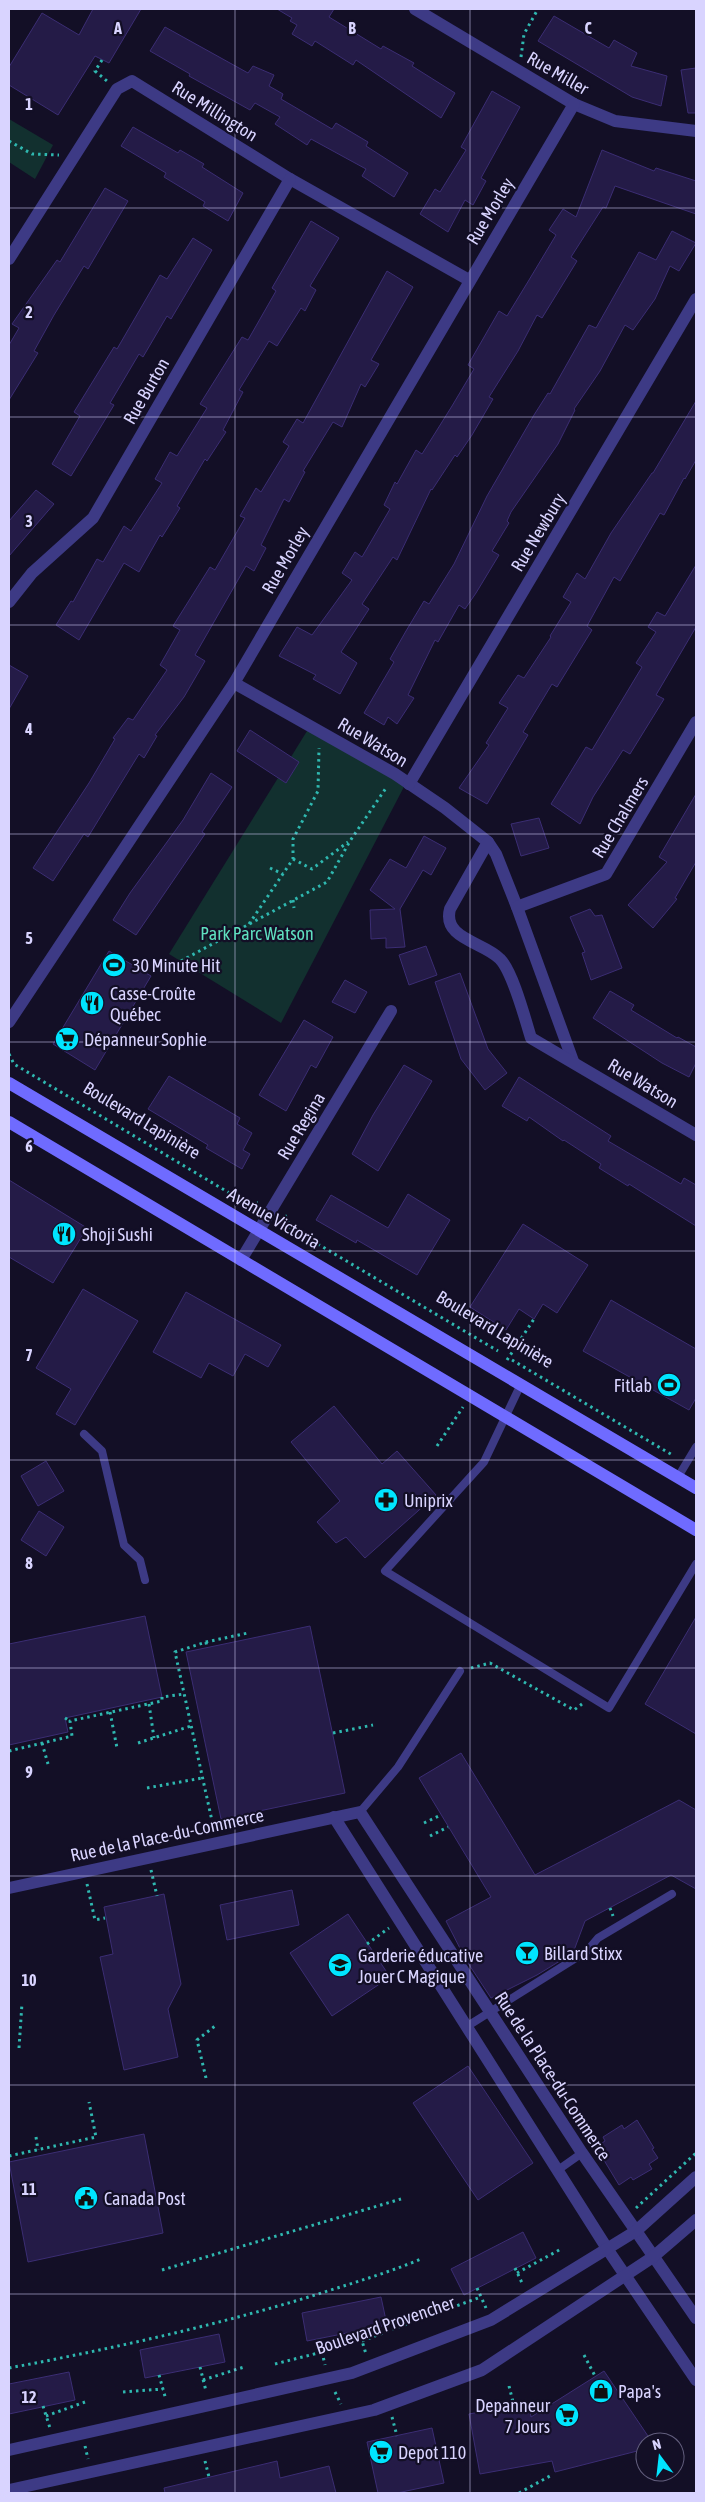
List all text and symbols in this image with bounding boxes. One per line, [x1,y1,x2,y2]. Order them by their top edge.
text: A [113,19,122,37]
text: B [348,19,356,37]
text: C [584,19,592,37]
street label: Rue Miller [524,47,593,99]
street label: Rue Millington [168,76,262,146]
text: 1 [25,95,33,113]
street label: Rue Morley [462,174,518,248]
text: 2 [25,303,33,321]
street label: Rue Burton [119,354,173,428]
street label: Rue Newbury [506,489,570,575]
text: 3 [25,512,33,530]
street label: Rue Morley [257,523,313,597]
street label: Rue Watson [334,713,412,771]
text: 4 [24,720,33,738]
street label: Rue Chalmers [588,773,652,861]
park label: Park Parc Watson [200,923,314,944]
text: 5 [25,929,33,947]
sports icon: 30 Minute Hit [101,952,127,978]
place label: 30 Minute Hit [132,955,220,976]
place label: Casse-Croûte Québec [110,983,196,1025]
restaurant icon: Casse-Croûte Québec [79,990,105,1016]
supermarket icon: Dépanneur Sophie [54,1026,80,1052]
place label: Dépanneur Sophie [84,1029,207,1050]
street label: Rue Watson [604,1054,682,1112]
street label: Boulevard Lapinière [80,1077,204,1163]
street label: Rue Regina [273,1089,329,1163]
text: 6 [25,1137,33,1155]
street label: Avenue Victoria [224,1183,324,1253]
restaurant icon: Shoji Sushi [51,1221,77,1247]
place label: Shoji Sushi [82,1224,153,1245]
street label: Boulevard Lapinière [433,1286,557,1372]
text: 7 [25,1346,33,1364]
sports icon: Fitlab [656,1372,682,1398]
place label: Fitlab [614,1375,652,1396]
pharmacy icon: Uniprix [373,1487,399,1513]
place label: Uniprix [404,1490,453,1511]
text: 8 [25,1554,33,1572]
text: 9 [25,1763,33,1781]
street label: Rue de la Place-du-Commerce [69,1804,265,1866]
bar icon: Billard Stixx [514,1940,540,1966]
place label: Billard Stixx [544,1943,622,1964]
place label: Garderie éducative Jouer C Magique [358,1945,483,1987]
school or university icon: Garderie éducative Jouer C Magique [327,1952,353,1978]
text: 10 [21,1971,37,1989]
street label: Rue de la Place-du-Commerce [491,1988,615,2164]
text: 11 [21,2180,37,2198]
public building icon: Canada Post [73,2185,99,2211]
place label: Canada Post [104,2188,186,2209]
street label: Boulevard Provencher [313,2291,458,2359]
shop icon: Papa's [588,2378,614,2404]
place label: Papa's [618,2381,661,2402]
text: 12 [21,2388,37,2406]
place label: Depanneur 7 Jours [475,2395,551,2437]
supermarket icon: Depanneur 7 Jours [554,2402,580,2428]
north arrow [635,2432,685,2482]
text: N [651,2436,663,2453]
supermarket icon: Depot 110 [368,2439,394,2465]
place label: Depot 110 [398,2442,466,2463]

